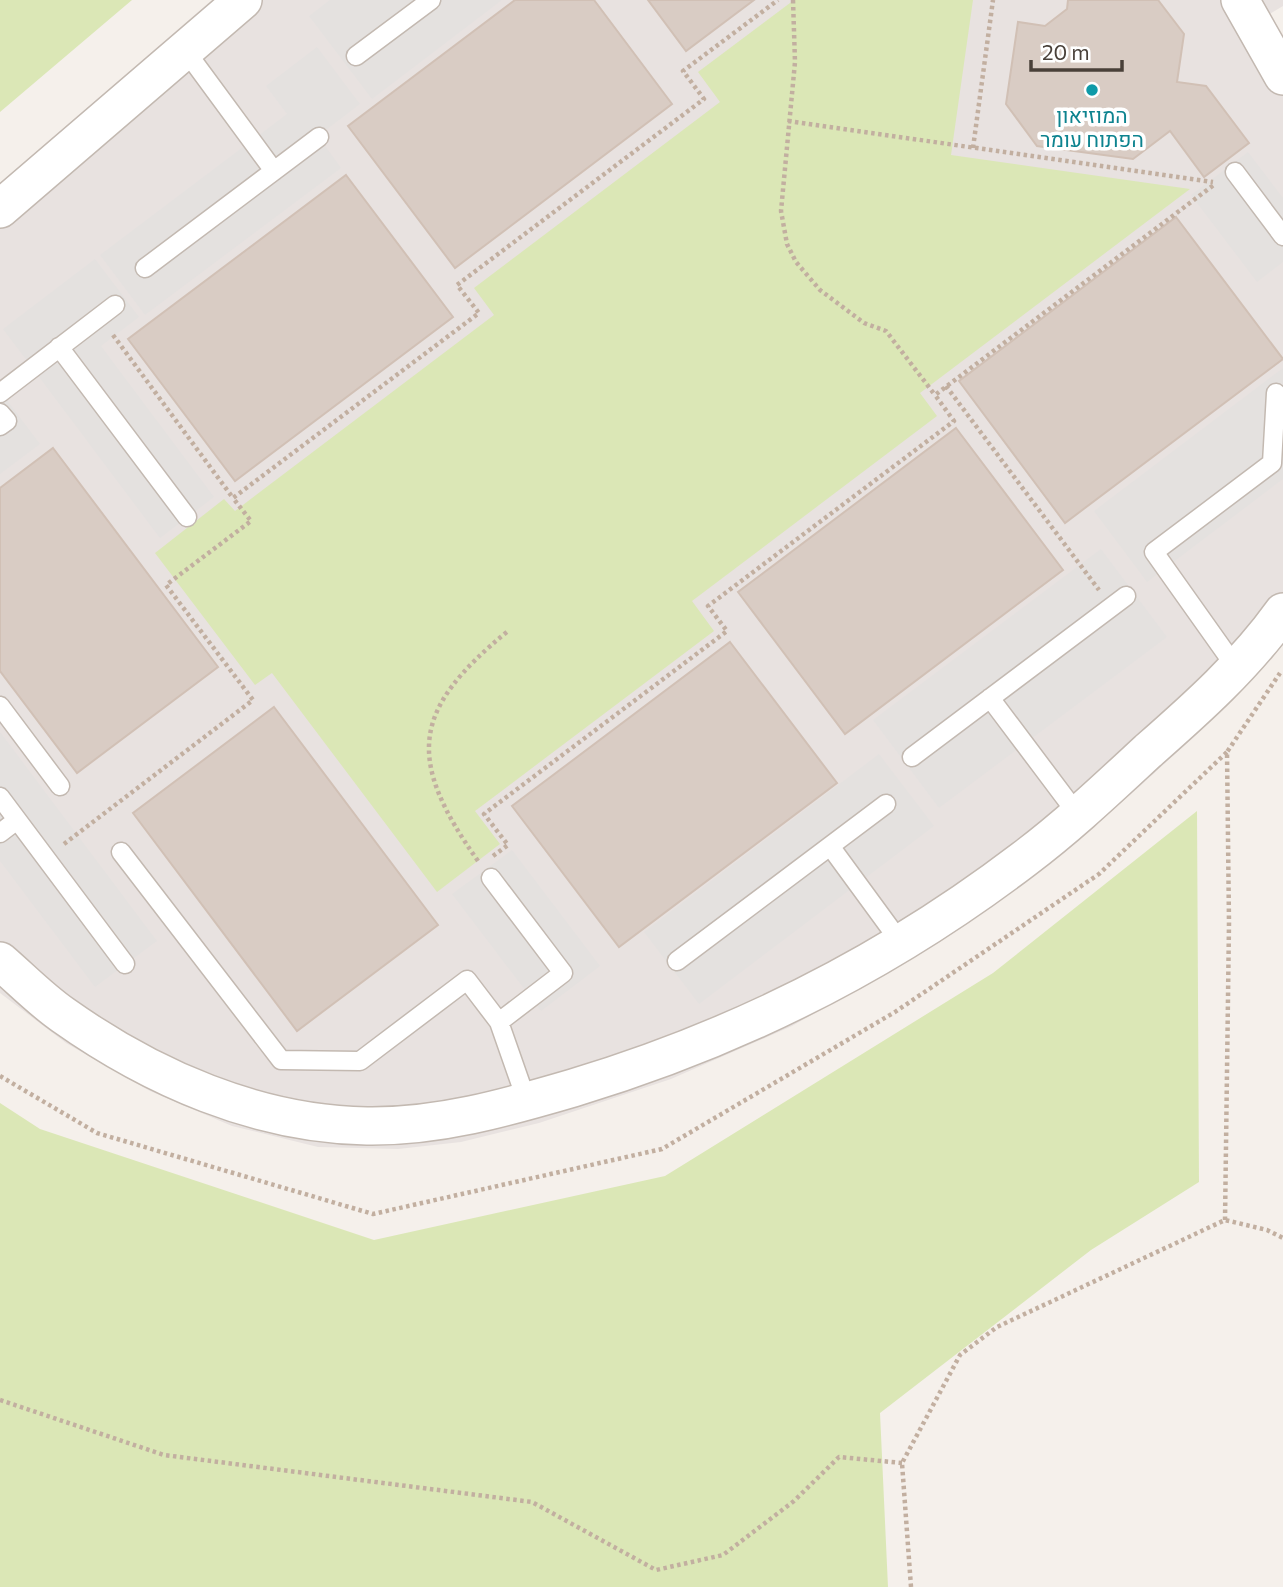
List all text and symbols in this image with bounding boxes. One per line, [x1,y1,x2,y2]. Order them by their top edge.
scale bar [1031,28,1122,72]
text: 20 m [1042,39,1090,64]
marker: המוזיאון הפתוח עומר [1084,82,1100,98]
place label: המוזיאון הפתוח עומר [1040,102,1144,151]

